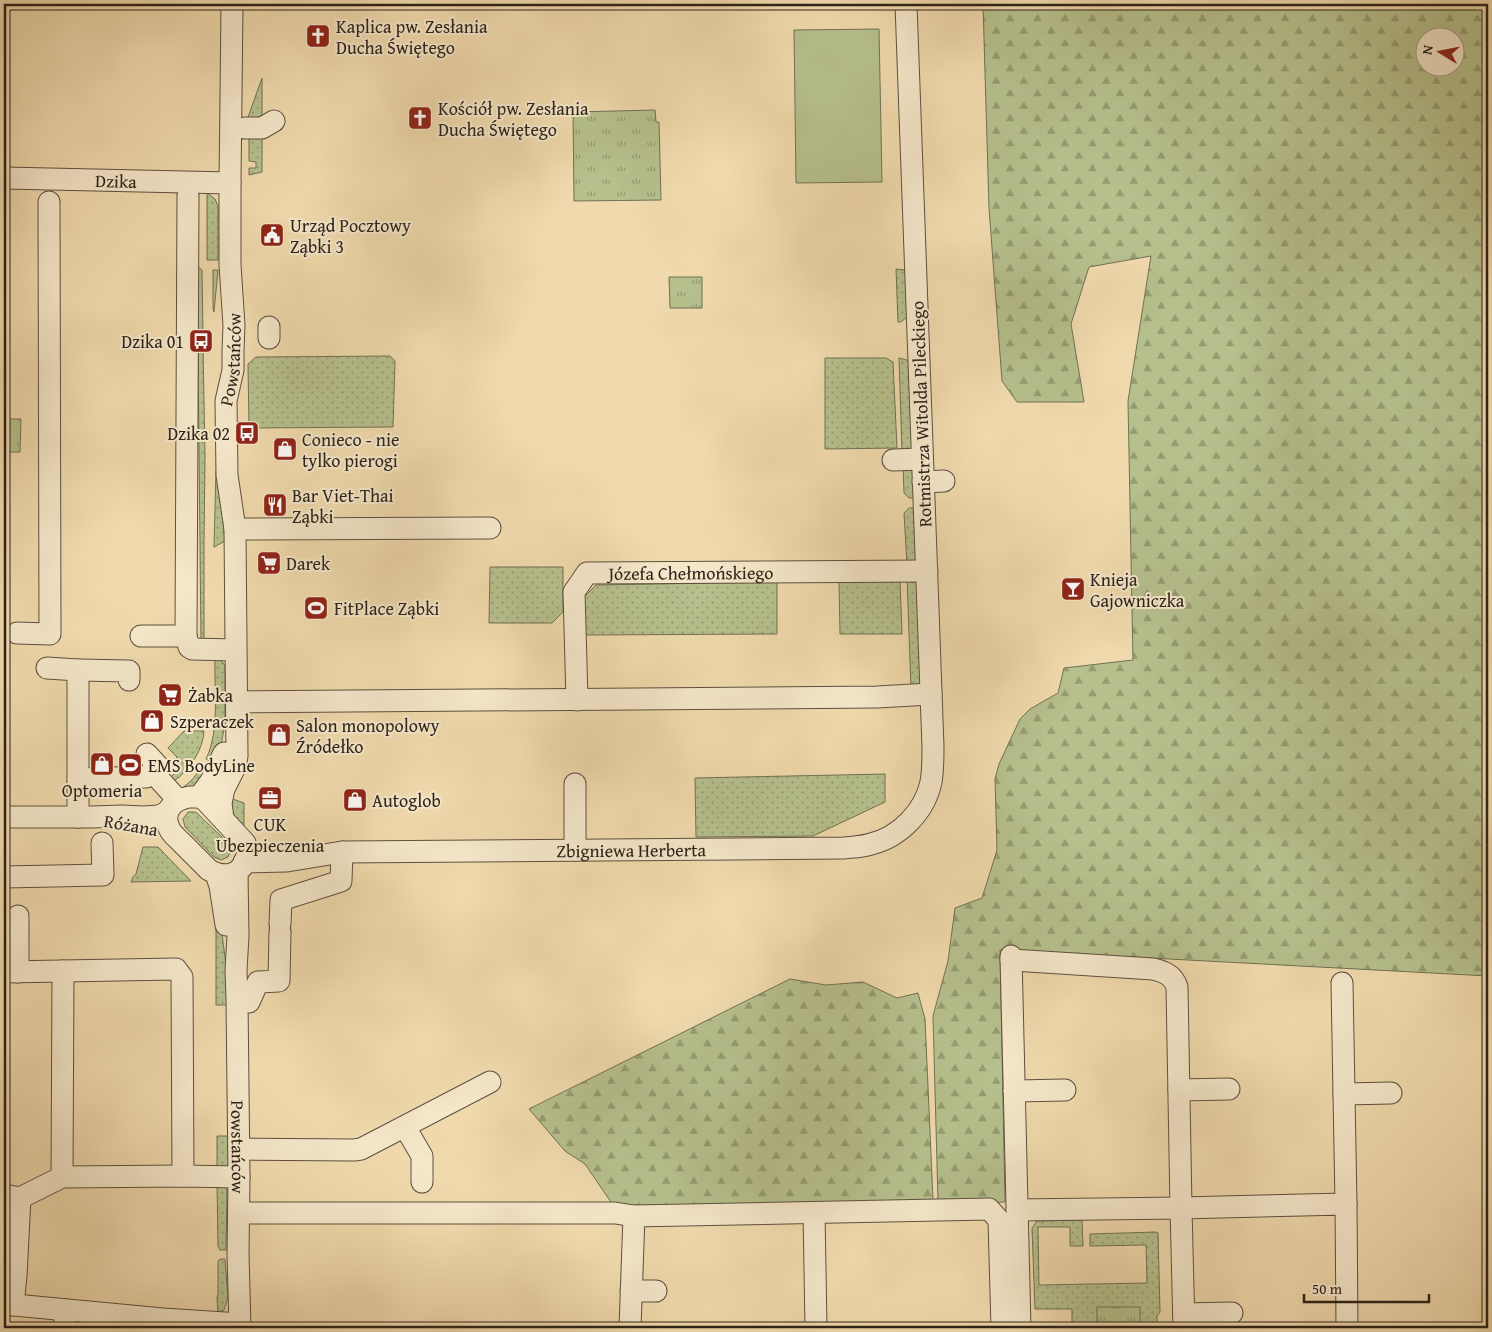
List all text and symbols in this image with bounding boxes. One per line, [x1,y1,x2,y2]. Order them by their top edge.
place label: Kaplica pw. Zesłania Ducha Świętego [336,13,488,61]
church icon: Kaplica pw. Zesłania Ducha Świętego [305,23,331,49]
north arrow [1414,28,1464,78]
text: N [1417,43,1438,56]
place label: Kościół pw. Zesłania Ducha Świętego [438,95,589,143]
church icon: Kościół pw. Zesłania Ducha Świętego [407,105,433,131]
street label: Dzika [95,167,138,194]
place label: Urząd Pocztowy Ząbki 3 [290,212,411,260]
public building icon: Urząd Pocztowy Ząbki 3 [259,222,285,248]
street label: Rotmistrza Witolda Pileckiego [904,300,938,528]
street label: Powstańców [212,312,248,408]
place label: Dzika 01 [121,328,184,355]
bus stop icon: Dzika 01 [188,328,214,354]
place label: Dzika 02 [167,420,230,447]
bus stop icon: Dzika 02 [234,420,260,446]
place label: Conieco - nie tylko pierogi [302,426,399,474]
shop icon: Conieco - nie tylko pierogi [272,436,298,462]
place label: Bar Viet-Thai Ząbki [292,482,394,530]
restaurant icon: Bar Viet-Thai Ząbki [262,492,288,518]
supermarket icon: Darek [256,550,282,576]
place label: Darek [286,550,331,577]
street label: Józefa Chełmońskiego [606,558,774,586]
place label: Knieja Gajowniczka [1090,566,1185,614]
bar icon: Knieja Gajowniczka [1060,576,1086,602]
sports icon: FitPlace Ząbki [303,595,329,621]
place label: FitPlace Ząbki [334,595,439,622]
supermarket icon: Żabka [157,682,183,708]
place label: Żabka [188,682,234,709]
shop icon: Szperaczek [139,708,165,734]
place label: Szperaczek [170,708,255,735]
place label: Salon monopolowy Źródełko [296,712,439,760]
shop icon: Salon monopolowy Źródełko [266,722,292,748]
shop icon: Optomeria [89,751,115,777]
sports icon: EMS BodyLine [117,752,143,778]
place label: EMS BodyLine [148,752,255,779]
place label: Optomeria [62,777,143,804]
office icon: CUK Ubezpieczenia [257,785,283,811]
shop icon: Autoglob [342,787,368,813]
place label: Autoglob [372,787,441,814]
street label: Różana [102,807,161,843]
place label: CUK Ubezpieczenia [216,811,325,859]
street label: Zbigniewa Herberta [556,836,707,864]
street label: Powstańców [225,1100,253,1194]
scale bar [1304,1272,1430,1304]
text: 50 m [1312,1278,1343,1299]

